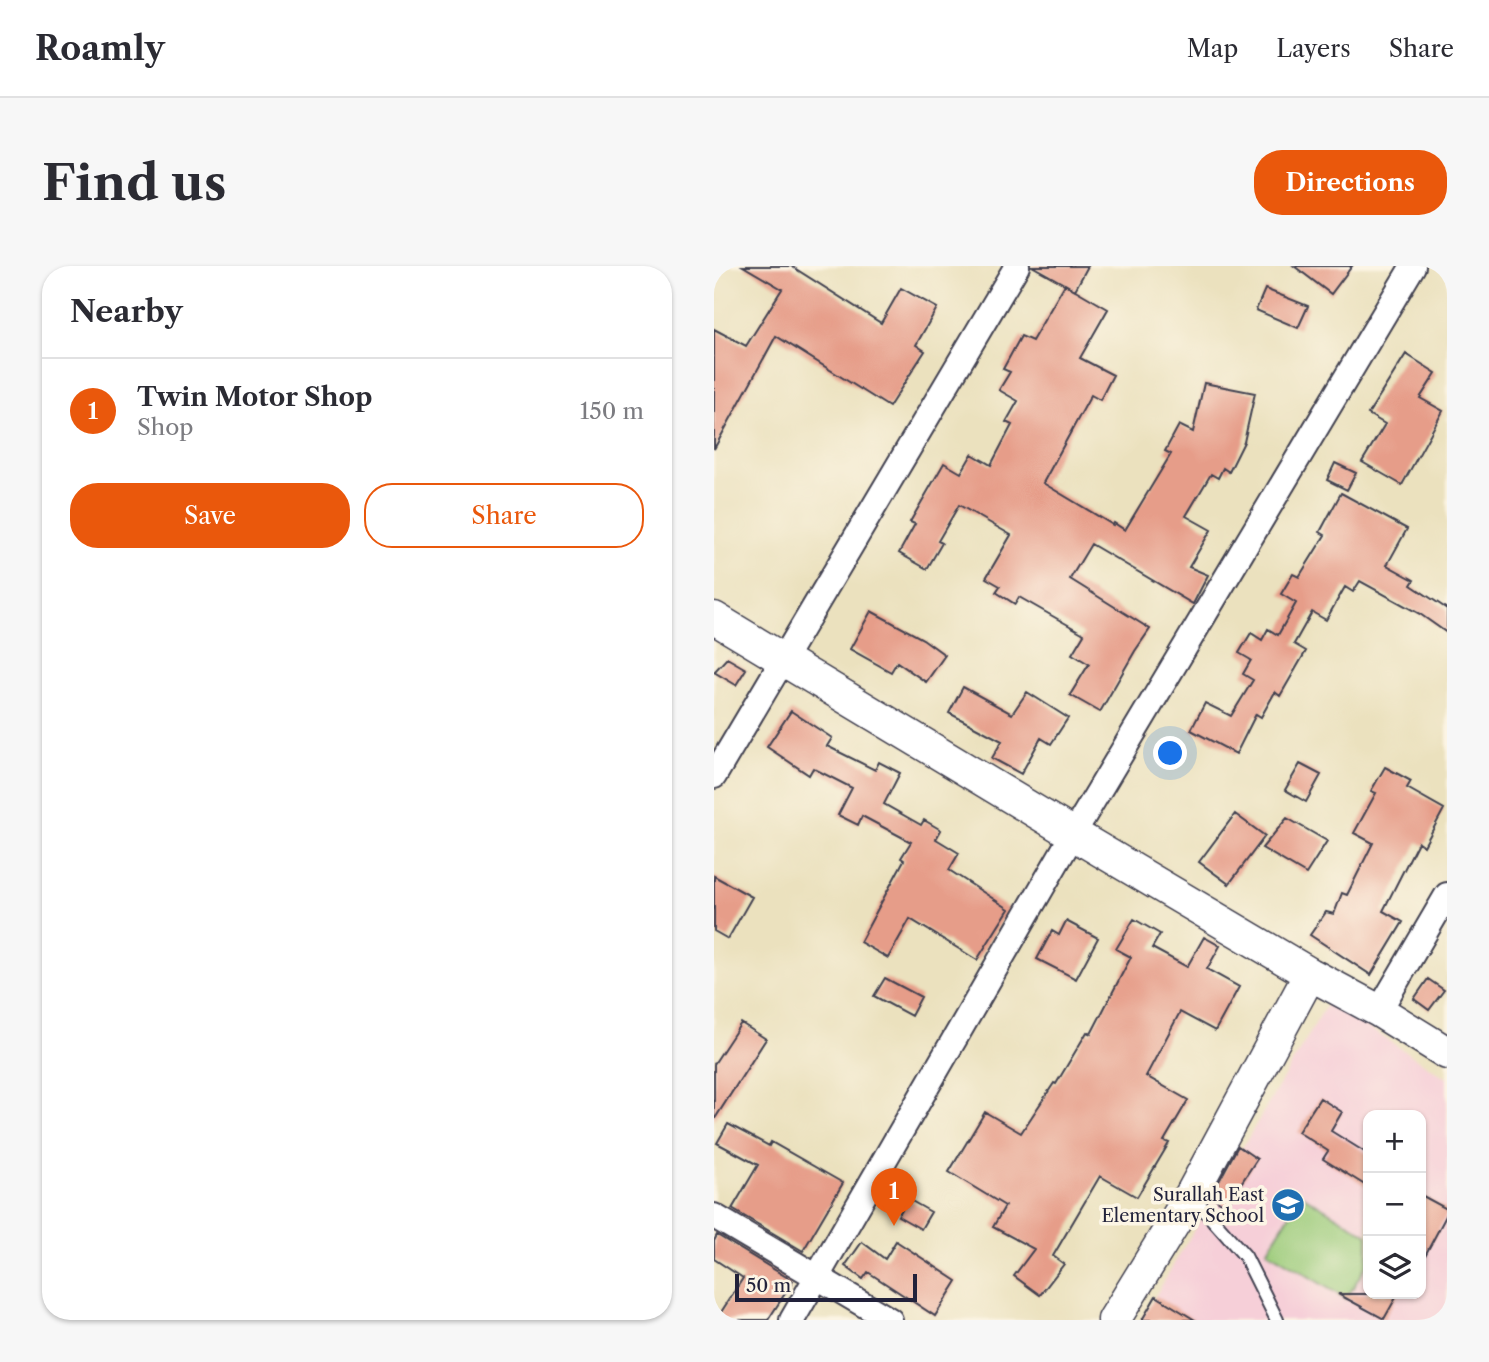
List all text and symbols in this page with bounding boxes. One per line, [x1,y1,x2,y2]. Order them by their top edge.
text: Roamly [35,28,165,69]
text: Map [1187,34,1238,63]
text: Layers [1276,34,1351,63]
text: Share [1389,34,1454,63]
button: Directions [1254,150,1447,215]
text: Find us [42,152,226,213]
text: Nearby [70,293,183,330]
text: Twin Motor Shop [137,381,373,413]
text: 1 [88,397,98,425]
text: 150 m [580,397,644,425]
text: Shop [137,413,193,441]
button: Save [70,483,350,548]
button: Share [364,483,644,548]
your location [1153,736,1187,770]
map controls [1363,1110,1426,1299]
button: + [1363,1110,1426,1173]
pin: 1 [871,1168,917,1226]
button: − [1363,1173,1426,1236]
place label: Surallah East Elementary School [1101,1184,1265,1227]
school or university icon: Surallah East Elementary School [1269,1186,1307,1224]
button: layers [1363,1236,1426,1299]
scale bar [735,1271,917,1303]
text: 50 m [746,1274,791,1297]

